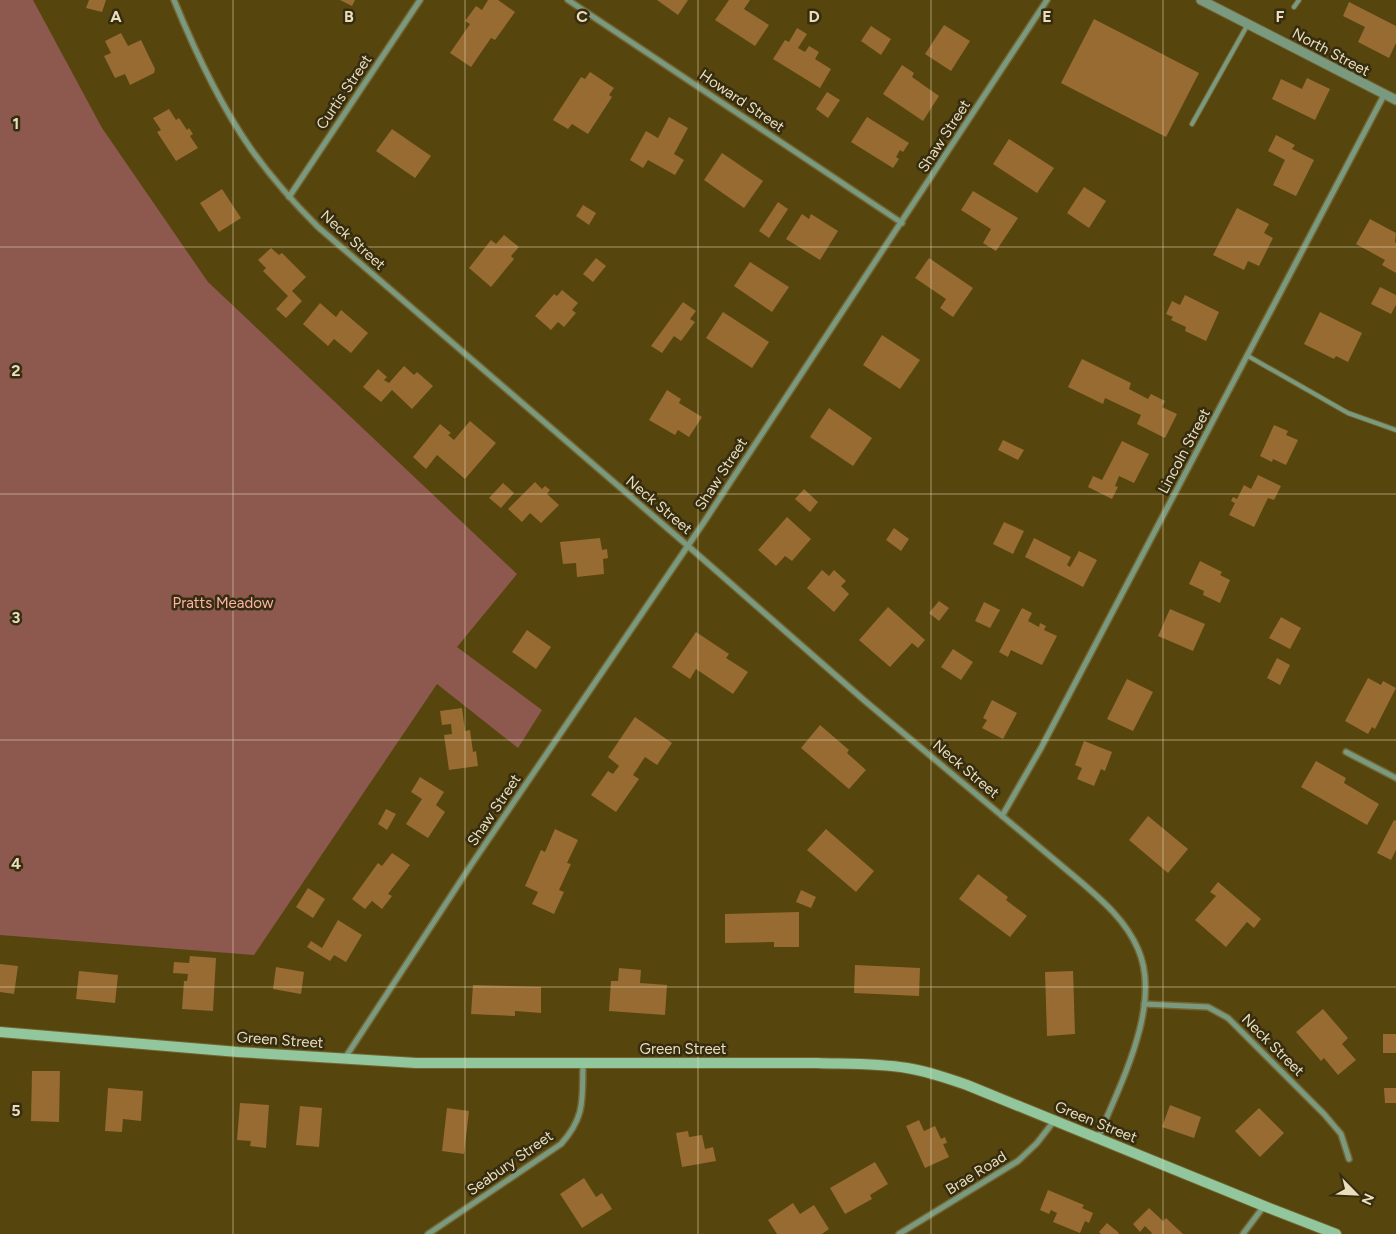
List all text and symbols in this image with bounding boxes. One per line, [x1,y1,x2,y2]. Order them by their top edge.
text: A [110,7,122,26]
text: B [344,7,354,26]
text: C [576,7,588,26]
text: D [808,7,820,26]
text: E [1042,7,1052,26]
text: F [1276,7,1285,26]
street label: North Street [1289,24,1373,80]
street label: Curtis Street [312,51,376,133]
street label: Howard Street [696,66,788,136]
street label: Shaw Street [914,96,974,176]
text: 1 [13,114,19,133]
street label: Neck Street [317,206,389,274]
text: 2 [11,361,21,380]
street label: Lincoln Street [1154,405,1214,497]
street label: Shaw Street [691,434,751,514]
street label: Neck Street [622,472,696,538]
park label: Pratts Meadow [173,594,274,612]
text: 3 [12,608,21,627]
street label: Neck Street [929,736,1003,802]
street label: Shaw Street [463,770,525,849]
text: 4 [11,854,21,873]
street label: Neck Street [1238,1010,1308,1080]
street label: Green Street [236,1028,324,1052]
street label: Green Street [640,1040,727,1058]
street label: Green Street [1052,1097,1140,1147]
text: 5 [11,1101,21,1120]
street label: Seabury Street [464,1127,557,1199]
street label: Brae Road [942,1147,1010,1199]
north arrow [1331,1169,1381,1219]
text: N [1357,1191,1377,1207]

